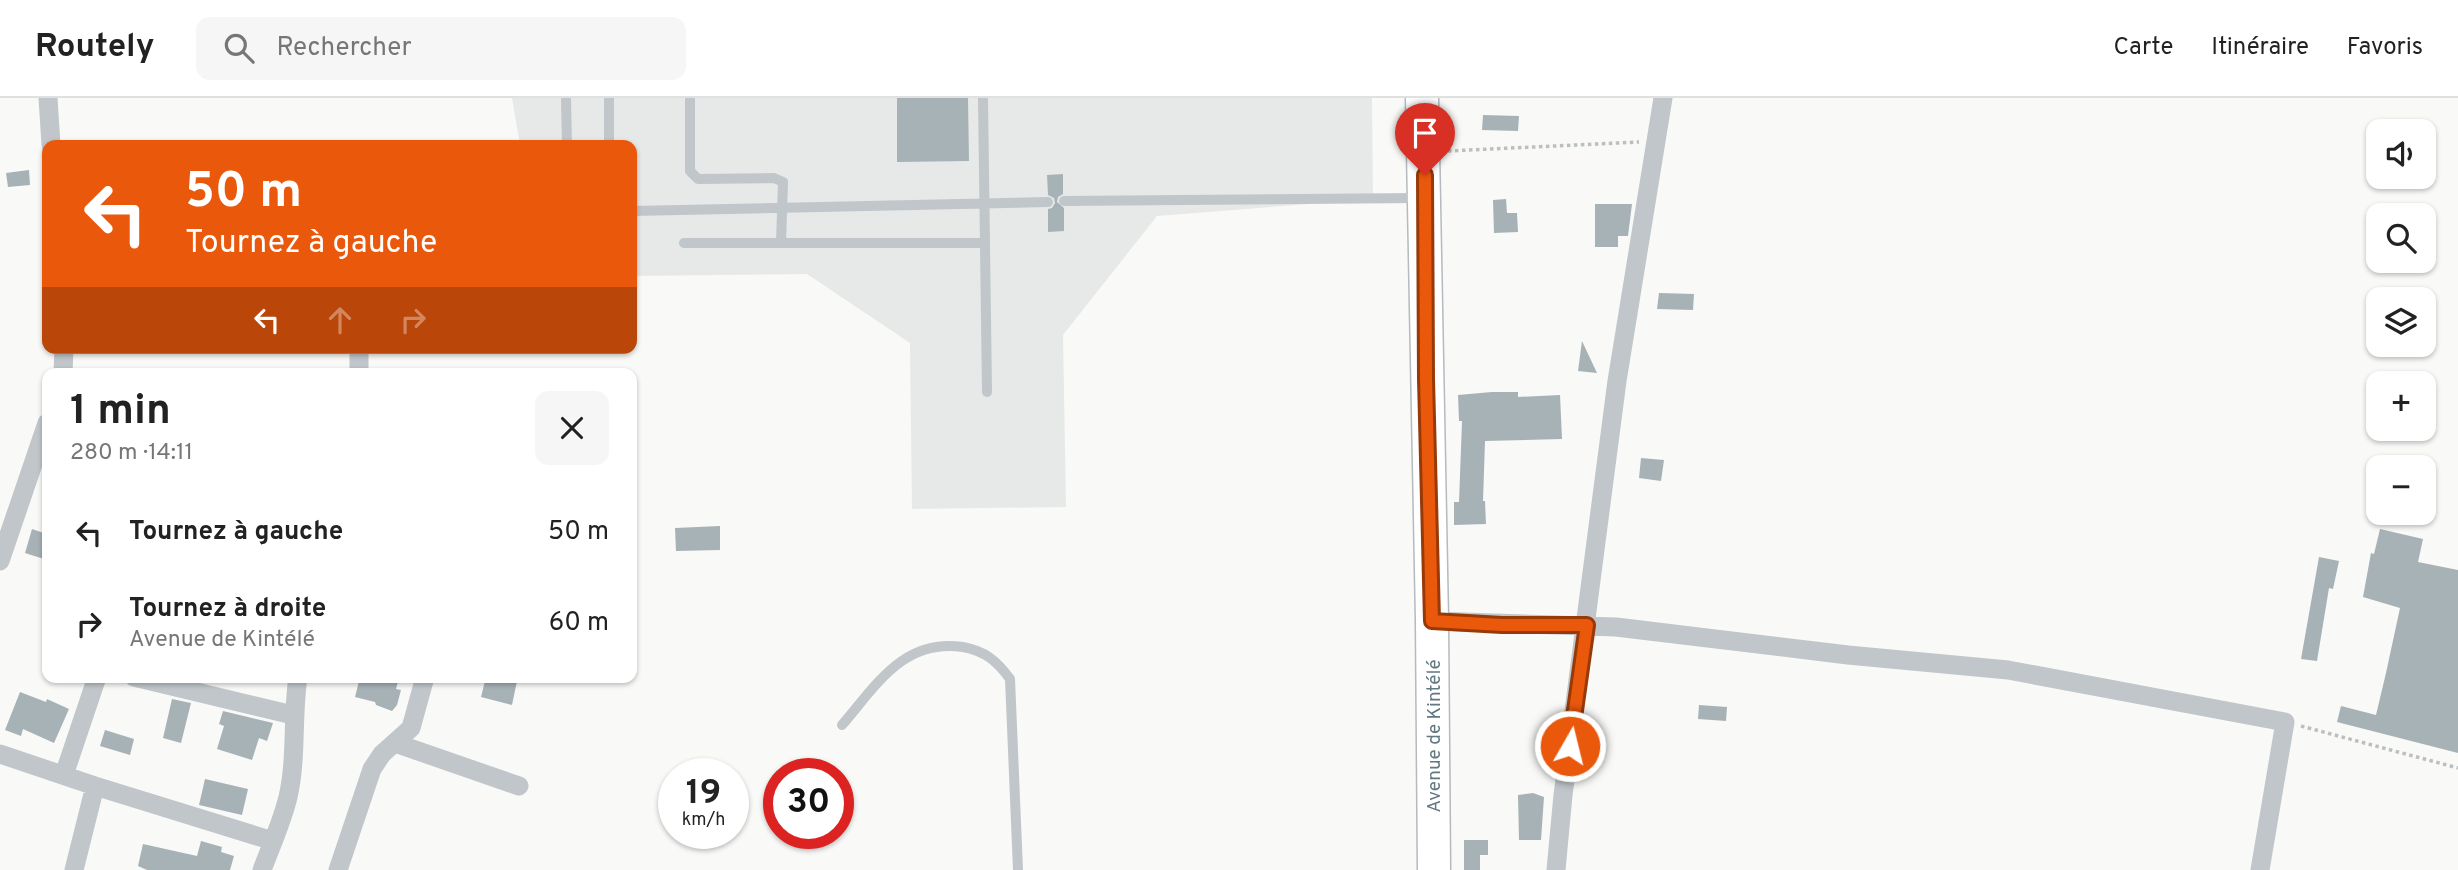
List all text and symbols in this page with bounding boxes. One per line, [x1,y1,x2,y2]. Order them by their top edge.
search box [196,17,686,80]
text: Routely [35,27,154,69]
icon: search [220,29,258,67]
text: Rechercher [276,32,412,65]
text: Carte [2113,33,2173,63]
text: Itinéraire [2211,33,2309,63]
text: Favoris [2347,33,2423,63]
pin [1395,103,1455,175]
icon: arrive [1406,114,1444,152]
map controls [2366,119,2436,525]
button: sound [2366,119,2436,189]
text: 50 m [185,163,302,225]
icon: left [70,168,161,259]
button: search [2366,203,2436,273]
text: Tournez à gauche [185,224,437,264]
button: layers [2366,287,2436,357]
icon: left [248,301,286,339]
icon: ahead [321,301,359,339]
icon: right [394,301,432,339]
button: + [2366,371,2436,441]
text: 1 min [70,386,171,439]
button: close [535,391,609,465]
text: 280 m · 14:11 [70,439,193,468]
button: − [2366,455,2436,525]
icon: left [70,514,108,552]
text: Tournez à gauche [129,516,343,549]
text: 50 m [548,516,609,549]
text: Tournez à droite [129,593,326,626]
icon: right [70,605,108,643]
text: 60 m [549,607,609,640]
text: Avenue de Kintélé [129,626,315,655]
street label: Avenue de Kintélé [1423,659,1447,813]
position arrow [1533,709,1607,783]
speed limit sign: 30 [763,758,854,849]
text: 19 [686,772,721,816]
text: km/h [682,809,725,832]

